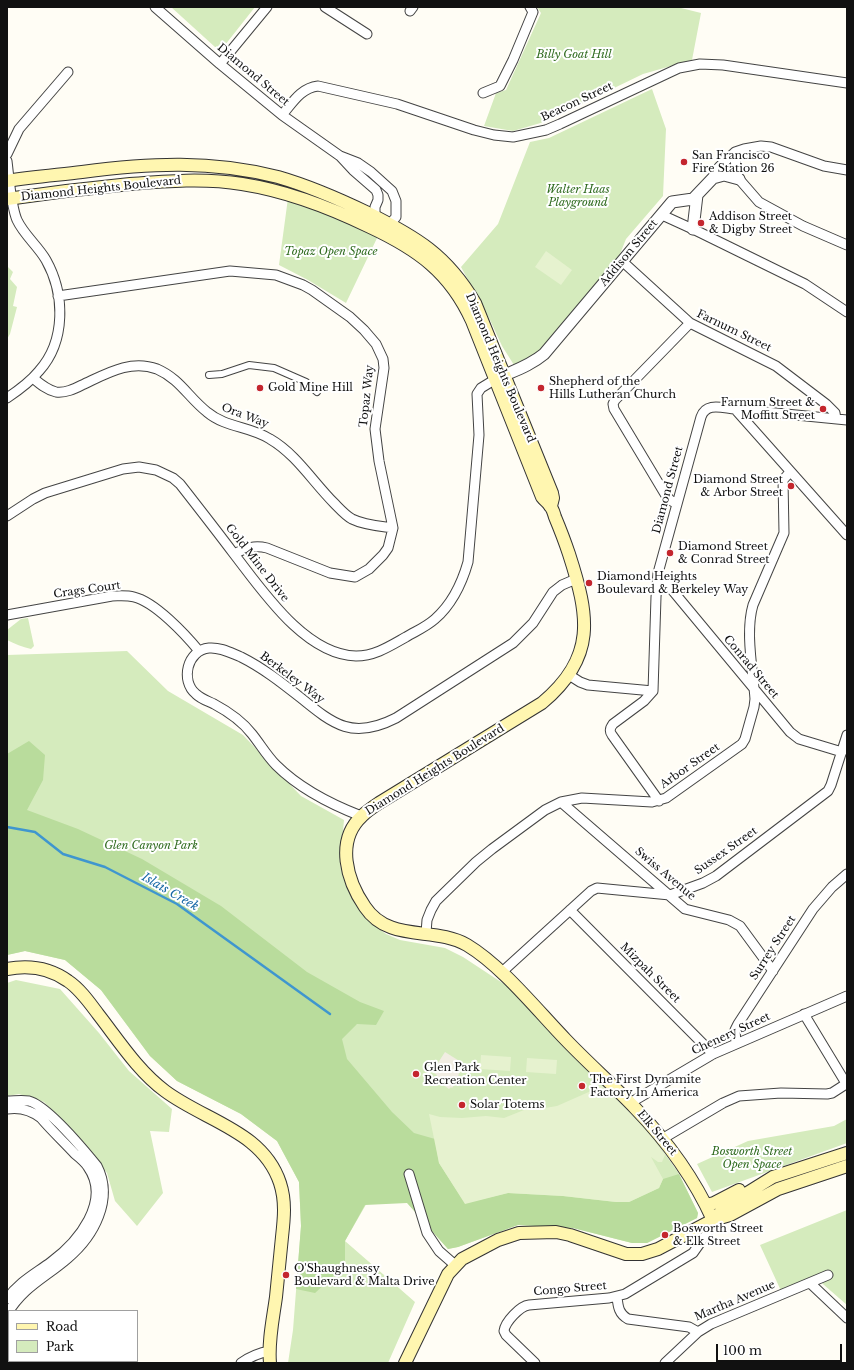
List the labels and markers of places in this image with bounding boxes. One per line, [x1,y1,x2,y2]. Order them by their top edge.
place label: San Francisco Fire Station 26 [692,149,775,175]
marker: San Francisco Fire Station 26 [679,157,689,167]
place label: Addison Street & Digby Street [709,210,792,236]
marker: Addison Street & Digby Street [696,218,706,228]
place label: Shepherd of the Hills Lutheran Church [549,375,676,401]
place label: Gold Mine Hill [268,381,353,395]
marker: Gold Mine Hill [255,383,265,393]
marker: Shepherd of the Hills Lutheran Church [536,383,546,393]
place label: Farnum Street & Moffitt Street [721,396,815,422]
marker: Farnum Street & Moffitt Street [818,404,828,414]
place label: Diamond Street & Arbor Street [693,473,783,499]
marker: Diamond Street & Arbor Street [786,481,796,491]
place label: Diamond Street & Conrad Street [678,540,769,566]
marker: Diamond Street & Conrad Street [665,548,675,558]
place label: Diamond Heights Boulevard & Berkeley Way [597,570,748,596]
marker: Diamond Heights Boulevard & Berkeley Way [584,578,594,588]
place label: Glen Park Recreation Center [424,1061,527,1087]
marker: Glen Park Recreation Center [411,1069,421,1079]
place label: The First Dynamite Factory In America [590,1073,701,1099]
marker: The First Dynamite Factory In America [577,1081,587,1091]
place label: Solar Totems [470,1098,544,1112]
marker: Solar Totems [457,1100,467,1110]
place label: Bosworth Street & Elk Street [673,1222,763,1248]
marker: Bosworth Street & Elk Street [660,1230,670,1240]
place label: O'Shaughnessy Boulevard & Malta Drive [294,1262,434,1288]
marker: O'Shaughnessy Boulevard & Malta Drive [281,1270,291,1280]

